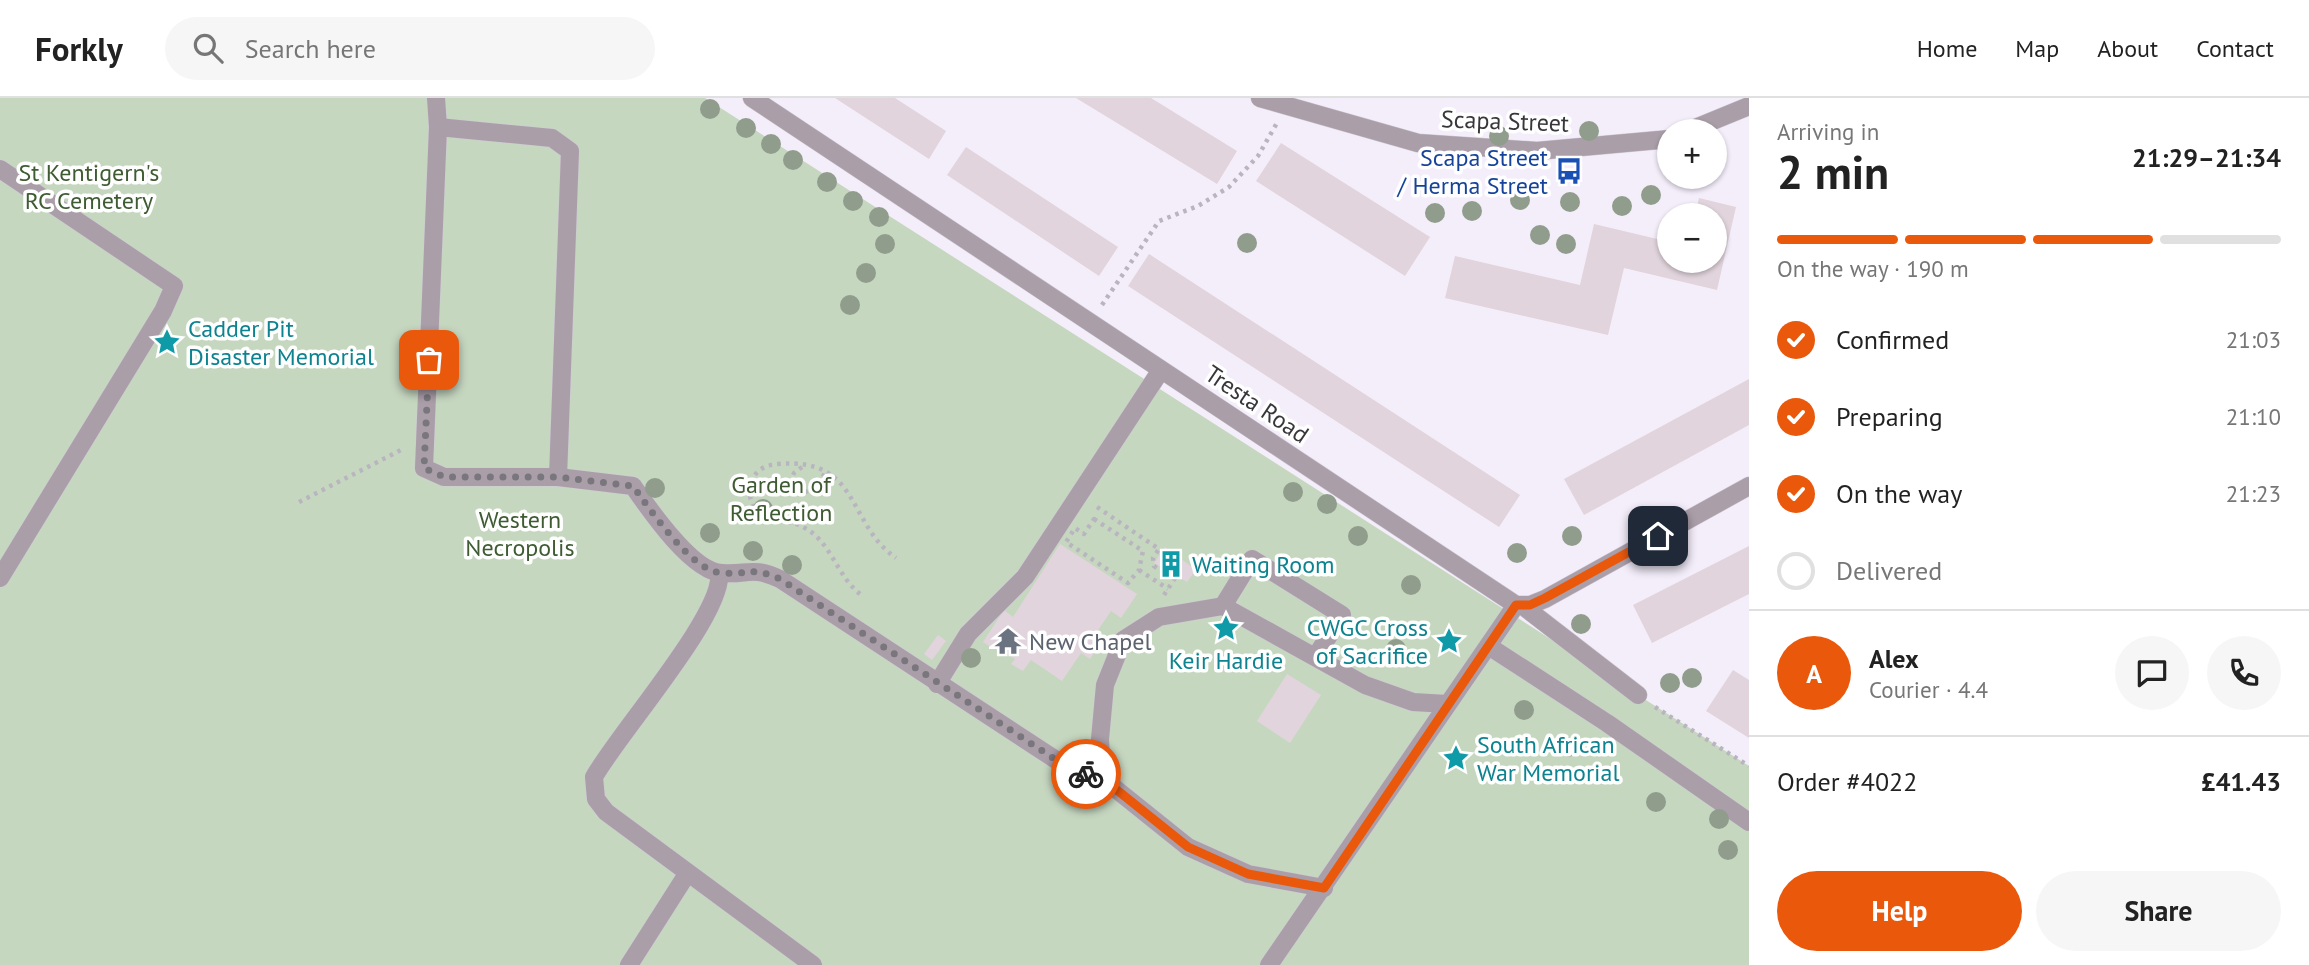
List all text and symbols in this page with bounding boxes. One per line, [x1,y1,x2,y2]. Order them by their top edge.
search box [165,17,655,80]
text: Forkly [35,27,123,70]
icon: search [189,29,227,67]
text: Search here [245,32,376,65]
text: Home [1917,33,1977,64]
text: Map [2015,33,2059,64]
text: About [2097,33,2158,64]
text: Contact [2196,33,2274,64]
street label: Scapa Street [1440,103,1570,139]
text: Arriving in [1777,117,1879,146]
map controls [1657,119,1727,273]
button: + [1657,119,1727,189]
text: 21:29–21:34 [2132,141,2281,174]
place label: Scapa Street / Herma Street [1397,142,1548,201]
text: 2 min [1777,142,1889,202]
bus stop icon: Scapa Street / Herma Street [1554,156,1584,186]
park label: St Kentigern's RC Cemetery [19,157,159,216]
button: − [1657,203,1727,273]
text: On the way · 190 m [1777,254,1969,283]
place label: Cadder Pit Disaster Memorial [188,313,374,372]
icon: check [1777,321,1815,359]
text: Confirmed [1836,323,1949,356]
text: 21:03 [2226,325,2281,354]
place icon: Cadder Pit Disaster Memorial [152,327,182,357]
pin [399,330,459,390]
icon: bag [410,341,448,379]
street label: Tresta Road [1199,358,1315,450]
icon: check [1777,398,1815,436]
text: Preparing [1836,400,1943,433]
text: 21:10 [2226,402,2281,431]
park label: Garden of Reflection [730,469,832,528]
icon: check [1777,475,1815,513]
text: On the way [1836,477,1962,510]
text: 21:23 [2226,479,2281,508]
park label: Western Necropolis [465,504,575,563]
pin [1628,506,1688,566]
icon: home [1639,517,1677,555]
building icon: Waiting Room [1156,549,1186,579]
place label: Waiting Room [1192,549,1335,580]
text: Delivered [1836,554,1942,587]
place label: CWGC Cross of Sacrifice [1307,612,1428,671]
place icon: Keir Hardie [1211,613,1241,643]
temple icon: New Chapel [993,626,1023,656]
place label: New Chapel [1029,626,1151,657]
place icon: CWGC Cross of Sacrifice [1434,626,1464,656]
button: chat [2115,636,2189,710]
button: phone [2207,636,2281,710]
text: Alex [1869,642,1919,675]
place label: Keir Hardie [1169,645,1283,676]
text: A [1806,657,1822,690]
text: Courier · 4.4 [1869,675,1988,704]
place label: South African War Memorial [1477,729,1619,788]
courier [1051,739,1121,809]
place icon: South African War Memorial [1441,743,1471,773]
icon: bike [1067,755,1105,793]
text: Order #4022 [1777,765,1917,798]
text: £41.43 [2201,765,2281,798]
button: Help [1777,871,2022,951]
button: Share [2036,871,2281,951]

